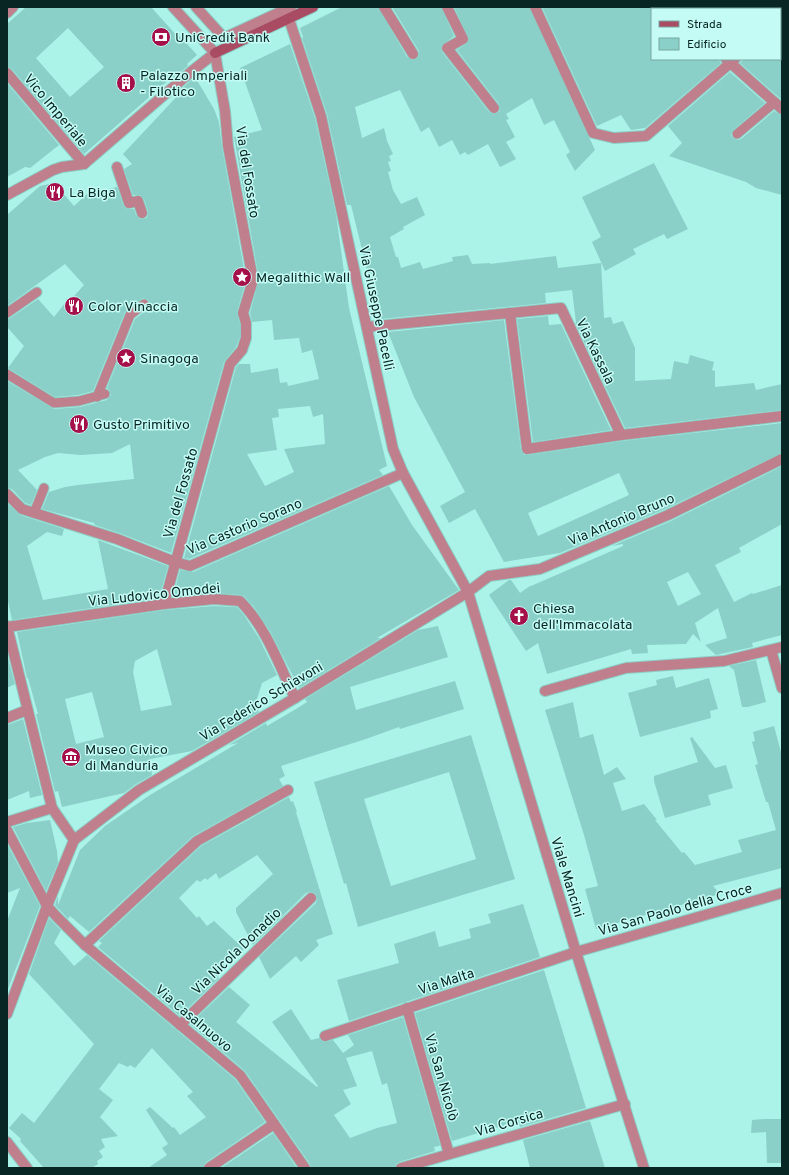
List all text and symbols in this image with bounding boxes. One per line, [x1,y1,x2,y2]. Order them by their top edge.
legend [651,8,781,60]
text: Strada [687,17,722,33]
bank icon: UniCredit Bank [150,26,172,48]
place label: UniCredit Bank [175,30,270,47]
text: Edificio [687,37,727,53]
place label: Palazzo Imperiali - Filotico [140,68,247,101]
street label: Vico Imperiale [19,71,90,151]
building icon: Palazzo Imperiali - Filotico [115,72,137,94]
street label: Via del Fossato [231,125,262,220]
restaurant icon: La Biga [44,181,66,203]
place label: La Biga [69,185,116,202]
street label: Via Giuseppe Pacelli [354,244,397,372]
place icon: Megalithic Wall [231,266,253,288]
place label: Megalithic Wall [256,270,350,287]
restaurant icon: Color Vinaccia [63,295,85,317]
place label: Color Vinaccia [88,299,178,316]
street label: Via Kassala [571,316,618,387]
place icon: Sinagoga [115,347,137,369]
place label: Sinagoga [140,351,199,368]
restaurant icon: Gusto Primitivo [68,413,90,435]
place label: Gusto Primitivo [93,417,190,434]
street label: Via del Fossato [160,446,203,541]
street label: Via Antonio Bruno [566,490,677,550]
street label: Via Castorio Sorano [184,495,305,559]
street label: Via Ludovico Omodei [87,580,221,611]
place label: Chiesa dell'Immacolata [533,601,632,634]
church icon: Chiesa dell'Immacolata [508,605,530,627]
street label: Via Federico Schiavoni [197,659,326,746]
place label: Museo Civico di Manduria [85,742,168,775]
museum icon: Museo Civico di Manduria [60,746,82,768]
street label: Viale Mancini [546,835,587,920]
street label: Via San Paolo della Croce [596,880,754,941]
street label: Via Nicola Donadio [189,905,286,999]
street label: Via Malta [416,965,477,999]
street label: Via Casalnuovo [151,982,235,1056]
street label: Via San Nicolò [420,1032,461,1123]
street label: Via Corsica [473,1106,545,1141]

